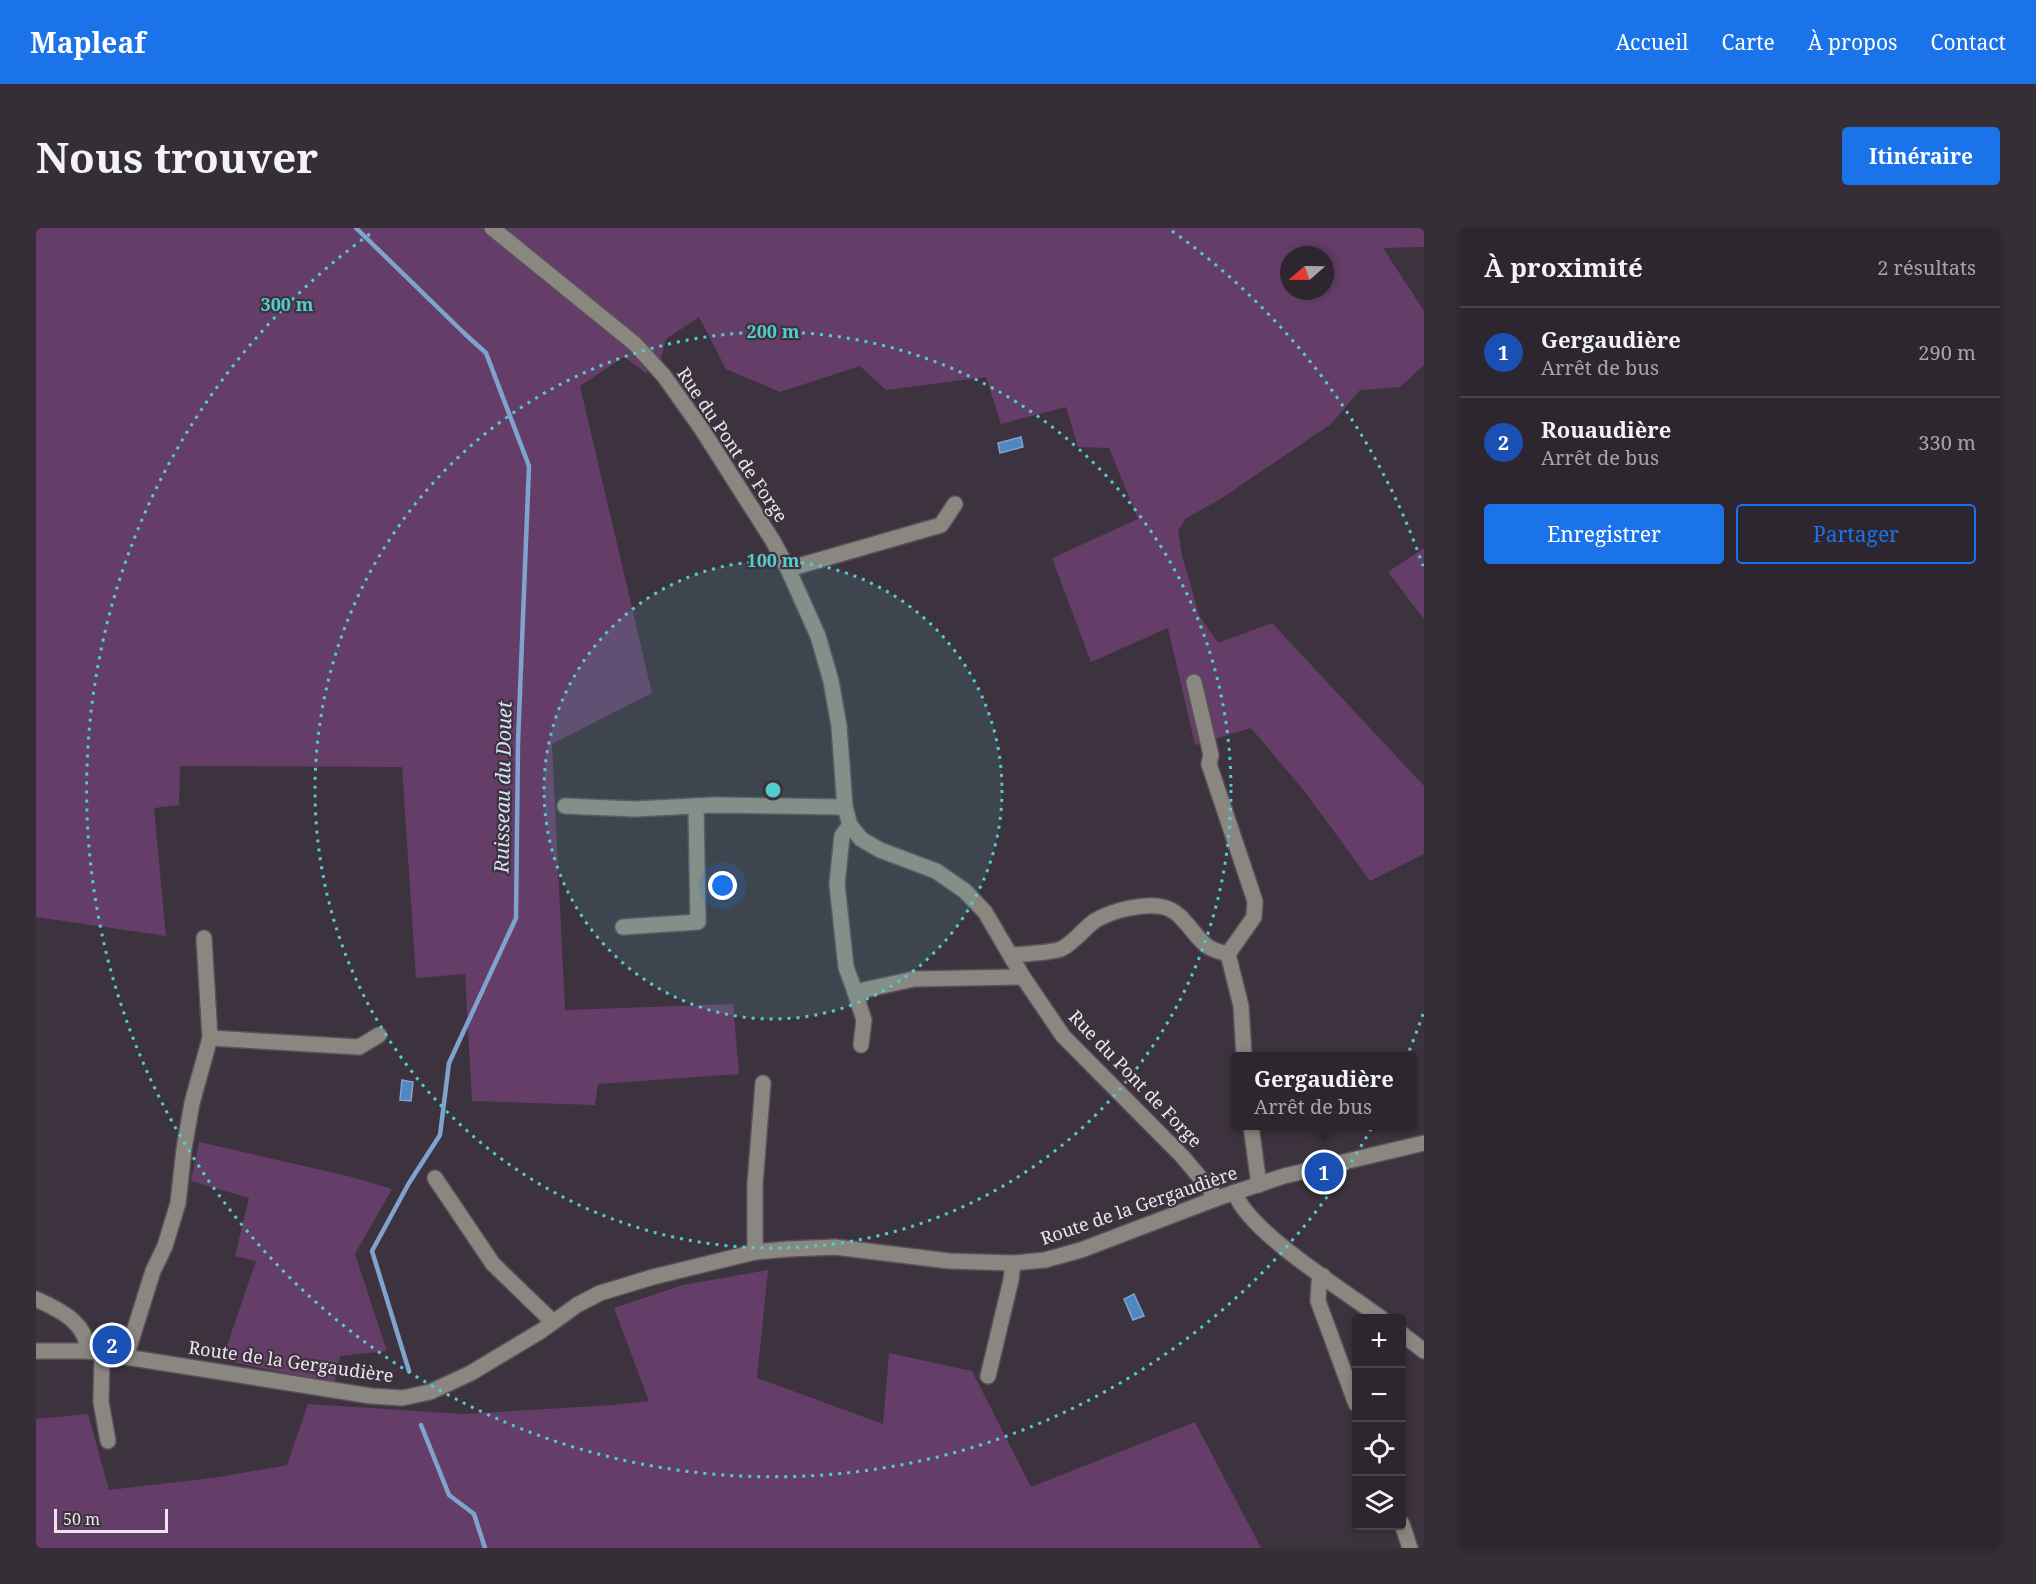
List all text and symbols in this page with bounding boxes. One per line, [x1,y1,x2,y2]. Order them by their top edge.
text: Mapleaf [30,23,146,61]
text: Accueil [1616,28,1689,56]
text: Carte [1722,28,1775,56]
text: À propos [1808,28,1898,56]
text: Contact [1931,28,2006,56]
button: Itinéraire [1842,127,2000,185]
text: Nous trouver [36,128,318,185]
north arrow [1280,246,1334,300]
text: À proximité [1484,249,1643,285]
text: 2 résultats [1877,254,1976,281]
text: 300 m [261,292,314,316]
text: 200 m [747,319,800,343]
text: Gergaudière [1541,324,1681,354]
text: 1 [1498,339,1509,366]
text: 290 m [1918,339,1976,366]
text: Arrêt de bus [1541,354,1659,381]
street label: Rue du Pont de Forge [672,362,794,527]
text: Rouaudière [1541,414,1671,444]
text: 2 [1498,429,1509,456]
text: 330 m [1918,429,1976,456]
text: Arrêt de bus [1541,444,1659,471]
button: Enregistrer [1484,504,1724,564]
button: Partager [1736,504,1976,564]
text: 100 m [747,548,800,572]
water label: Ruisseau du Douet [487,700,518,874]
centre of rings [763,780,783,800]
your location [708,871,737,900]
street label: Rue du Pont de Forge [1064,1004,1208,1152]
popup [1231,1052,1417,1130]
text: Gergaudière [1254,1063,1394,1093]
text: Arrêt de bus [1254,1093,1372,1120]
pin: 1 [1304,1150,1344,1194]
street label: Route de la Gergaudière [1037,1160,1240,1250]
map controls [1352,1314,1406,1530]
button: + [1352,1314,1406,1368]
pin: 2 [92,1322,132,1368]
street label: Route de la Gergaudière [187,1335,395,1387]
button: − [1352,1368,1406,1422]
button: locate [1352,1422,1406,1476]
button: layers [1352,1476,1406,1530]
scale bar [54,1506,168,1534]
text: 50 m [63,1508,100,1530]

